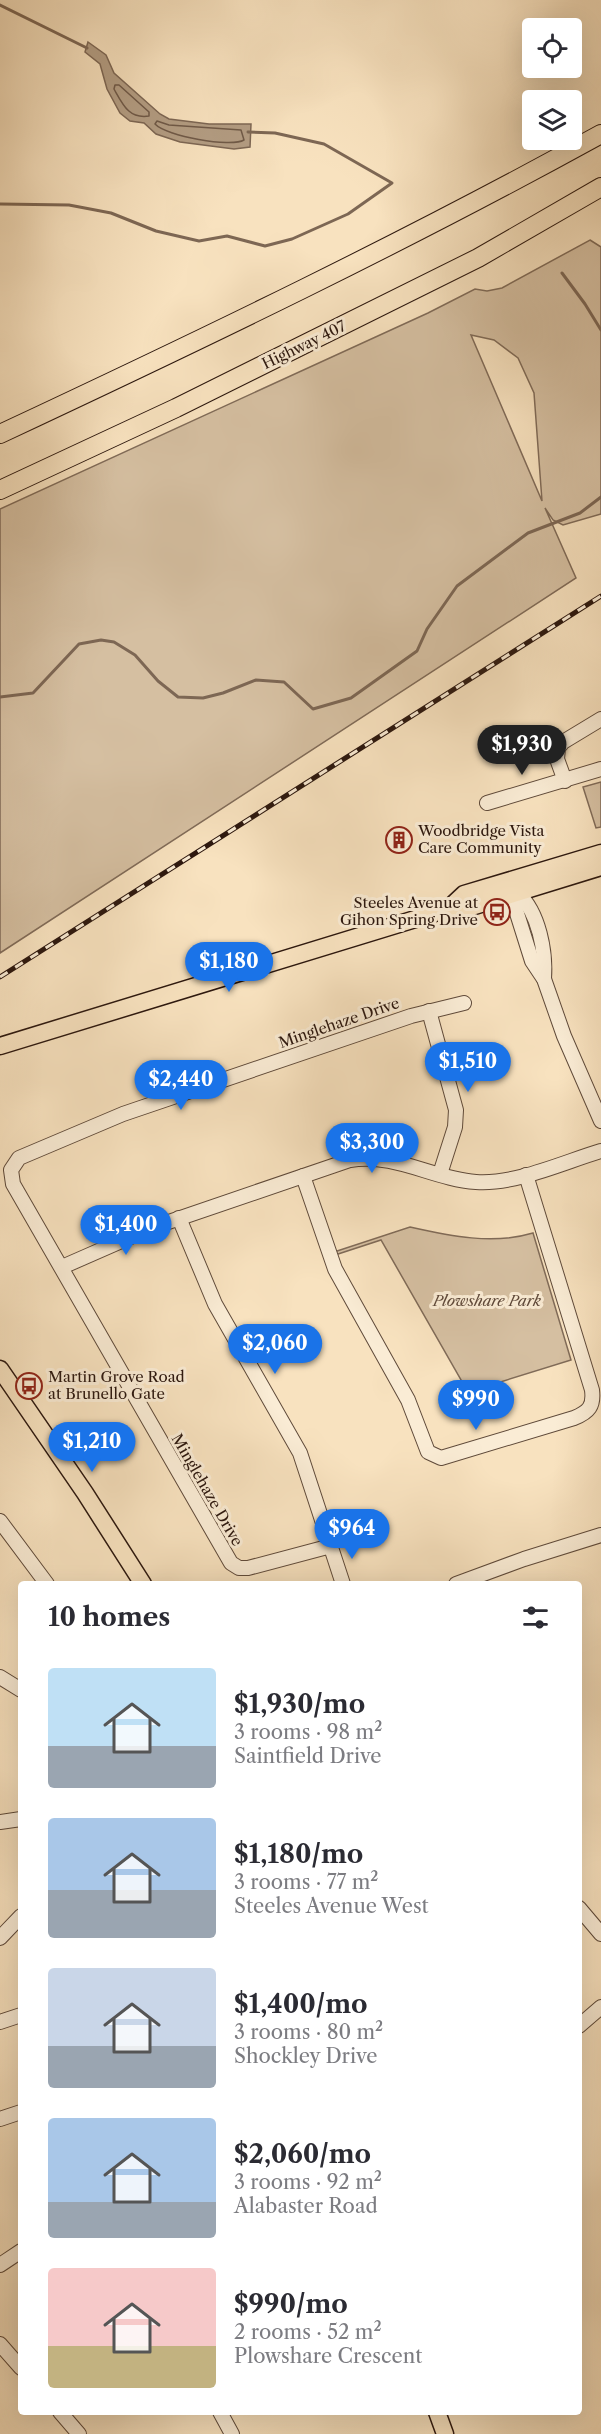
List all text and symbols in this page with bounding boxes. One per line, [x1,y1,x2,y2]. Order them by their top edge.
map controls [522,18,582,150]
button: locate [522,18,582,78]
button: layers [522,90,582,150]
street label: Highway 407 [259,316,350,373]
pin: $1,930 [473,725,571,776]
text: $1,930 [491,732,553,756]
place label: Woodbridge Vista Care Community [417,821,545,857]
building icon: Woodbridge Vista Care Community [384,825,414,855]
place label: Steeles Avenue at Gihon Spring Drive [340,893,479,929]
bus stop icon: Steeles Avenue at Gihon Spring Drive [482,897,512,927]
pin: $1,180 [180,942,278,993]
text: $1,180 [199,949,259,973]
street label: Minglehaze Drive [276,993,402,1052]
pin: $1,510 [419,1042,517,1093]
text: $1,510 [439,1049,497,1073]
pin: $2,440 [132,1060,230,1111]
text: $2,440 [149,1067,213,1091]
pin: $3,300 [323,1123,421,1174]
text: $3,300 [340,1130,404,1154]
pin: $1,400 [77,1205,175,1256]
text: $1,400 [95,1212,158,1236]
park label: Plowshare Park [432,1291,541,1310]
pin: $2,060 [226,1324,324,1375]
text: $2,060 [242,1331,308,1355]
place label: Martin Grove Road at Brunello Gate [48,1367,185,1403]
bus stop icon: Martin Grove Road at Brunello Gate [14,1371,44,1401]
pin: $990 [440,1380,512,1431]
text: $990 [452,1387,500,1411]
pin: $1,210 [43,1422,141,1473]
text: $1,210 [62,1429,122,1453]
street label: Minglehaze Drive [168,1430,247,1549]
pin: $964 [316,1509,388,1560]
text: $964 [329,1516,375,1540]
text: 10 homes [48,1601,170,1633]
icon: filters [519,1601,552,1634]
text: $1,930/mo [234,1688,365,1720]
icon: home [96,1692,168,1764]
text: 3 rooms · 98 m² [234,1720,382,1744]
text: Saintfield Drive [234,1744,381,1768]
text: $1,180/mo [234,1838,363,1870]
icon: home [96,1842,168,1914]
text: 3 rooms · 77 m² [234,1870,378,1894]
text: Steeles Avenue West [234,1894,429,1918]
text: $1,400/mo [234,1988,368,2020]
icon: home [96,1992,168,2064]
text: 3 rooms · 80 m² [234,2020,383,2044]
text: Shockley Drive [234,2044,377,2068]
text: $2,060/mo [234,2138,371,2170]
icon: home [96,2142,168,2214]
text: 3 rooms · 92 m² [234,2170,382,2194]
text: Alabaster Road [234,2194,378,2218]
text: $990/mo [234,2288,348,2320]
icon: home [96,2292,168,2364]
text: 2 rooms · 52 m² [234,2320,382,2344]
text: Plowshare Crescent [234,2344,422,2368]

